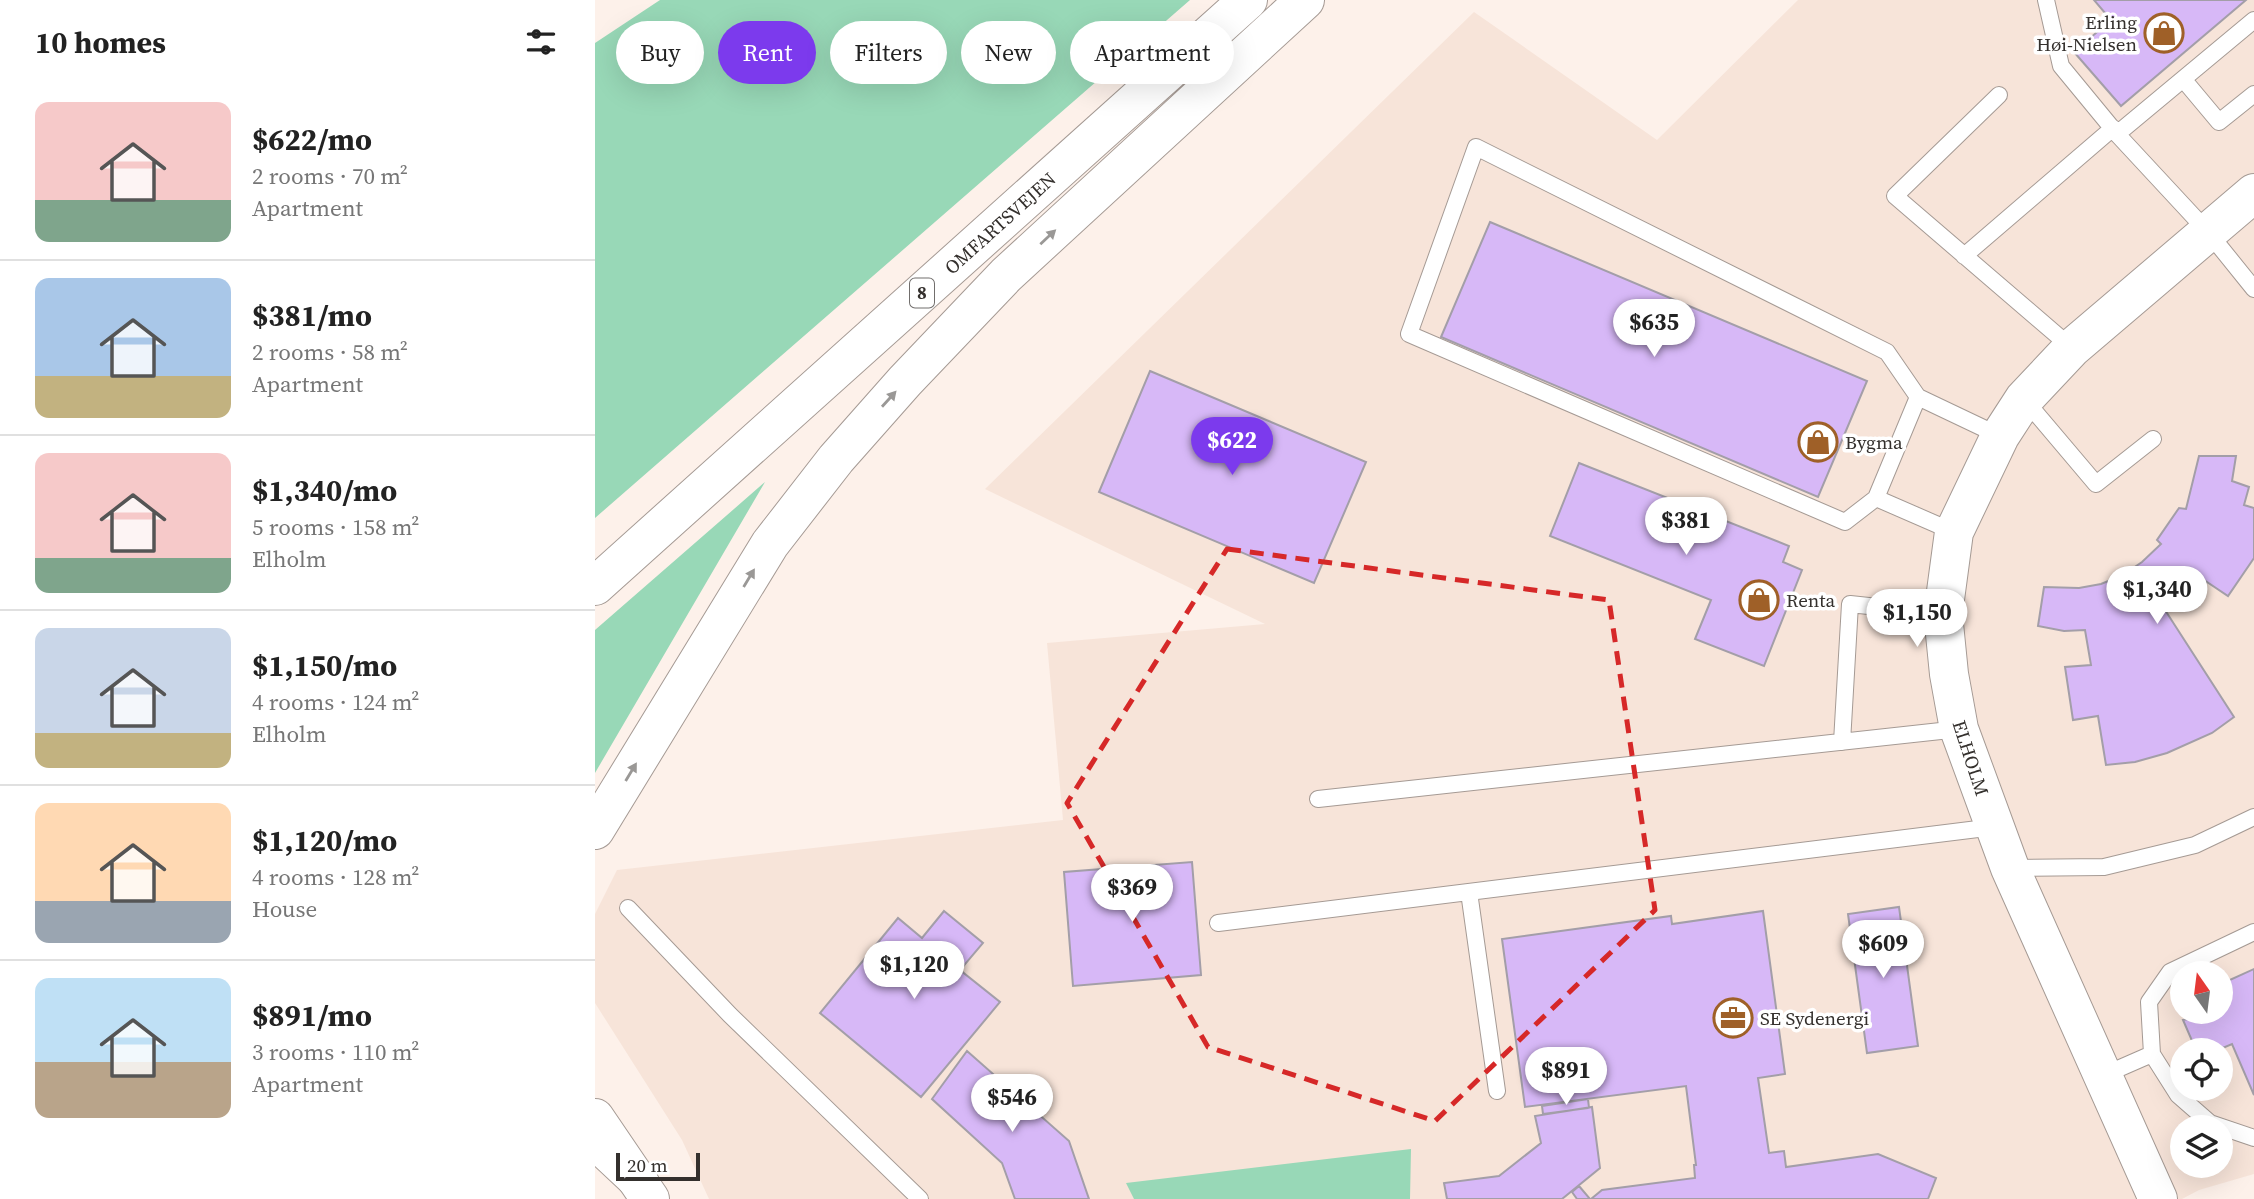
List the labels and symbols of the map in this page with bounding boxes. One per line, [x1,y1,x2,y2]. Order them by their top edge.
place label: Erling Høi-Nielsen [2036,9,2137,57]
shop icon: Erling Høi-Nielsen [2143,12,2185,54]
street label: OMFARTSVEJEN [939,166,1061,280]
one-way arrow [1039,229,1056,245]
road number: 8 [910,278,934,307]
pin: $635 [1613,300,1695,359]
one-way arrow [881,390,897,408]
pin: $622 [1191,418,1273,477]
shop icon: Bygma [1797,421,1839,463]
place label: Bygma [1845,429,1903,455]
pin: $381 [1645,498,1727,557]
pin: $1,340 [2100,566,2214,626]
one-way arrow [743,568,756,587]
shop icon: Renta [1738,579,1780,621]
place label: Renta [1786,587,1835,613]
pin: $1,150 [1860,590,1974,649]
street label: ELHOLM [1947,717,1995,799]
one-way arrow [624,762,637,781]
pin: $369 [1091,864,1173,924]
pin: $609 [1842,920,1924,980]
pin: $1,120 [857,942,971,1001]
north arrow [2170,961,2233,1024]
office icon: SE Sydenergi [1712,997,1754,1039]
place label: SE Sydenergi [1760,1005,1869,1031]
pin: $891 [1525,1048,1607,1107]
pin: $546 [971,1074,1053,1134]
scale bar [616,1150,700,1182]

